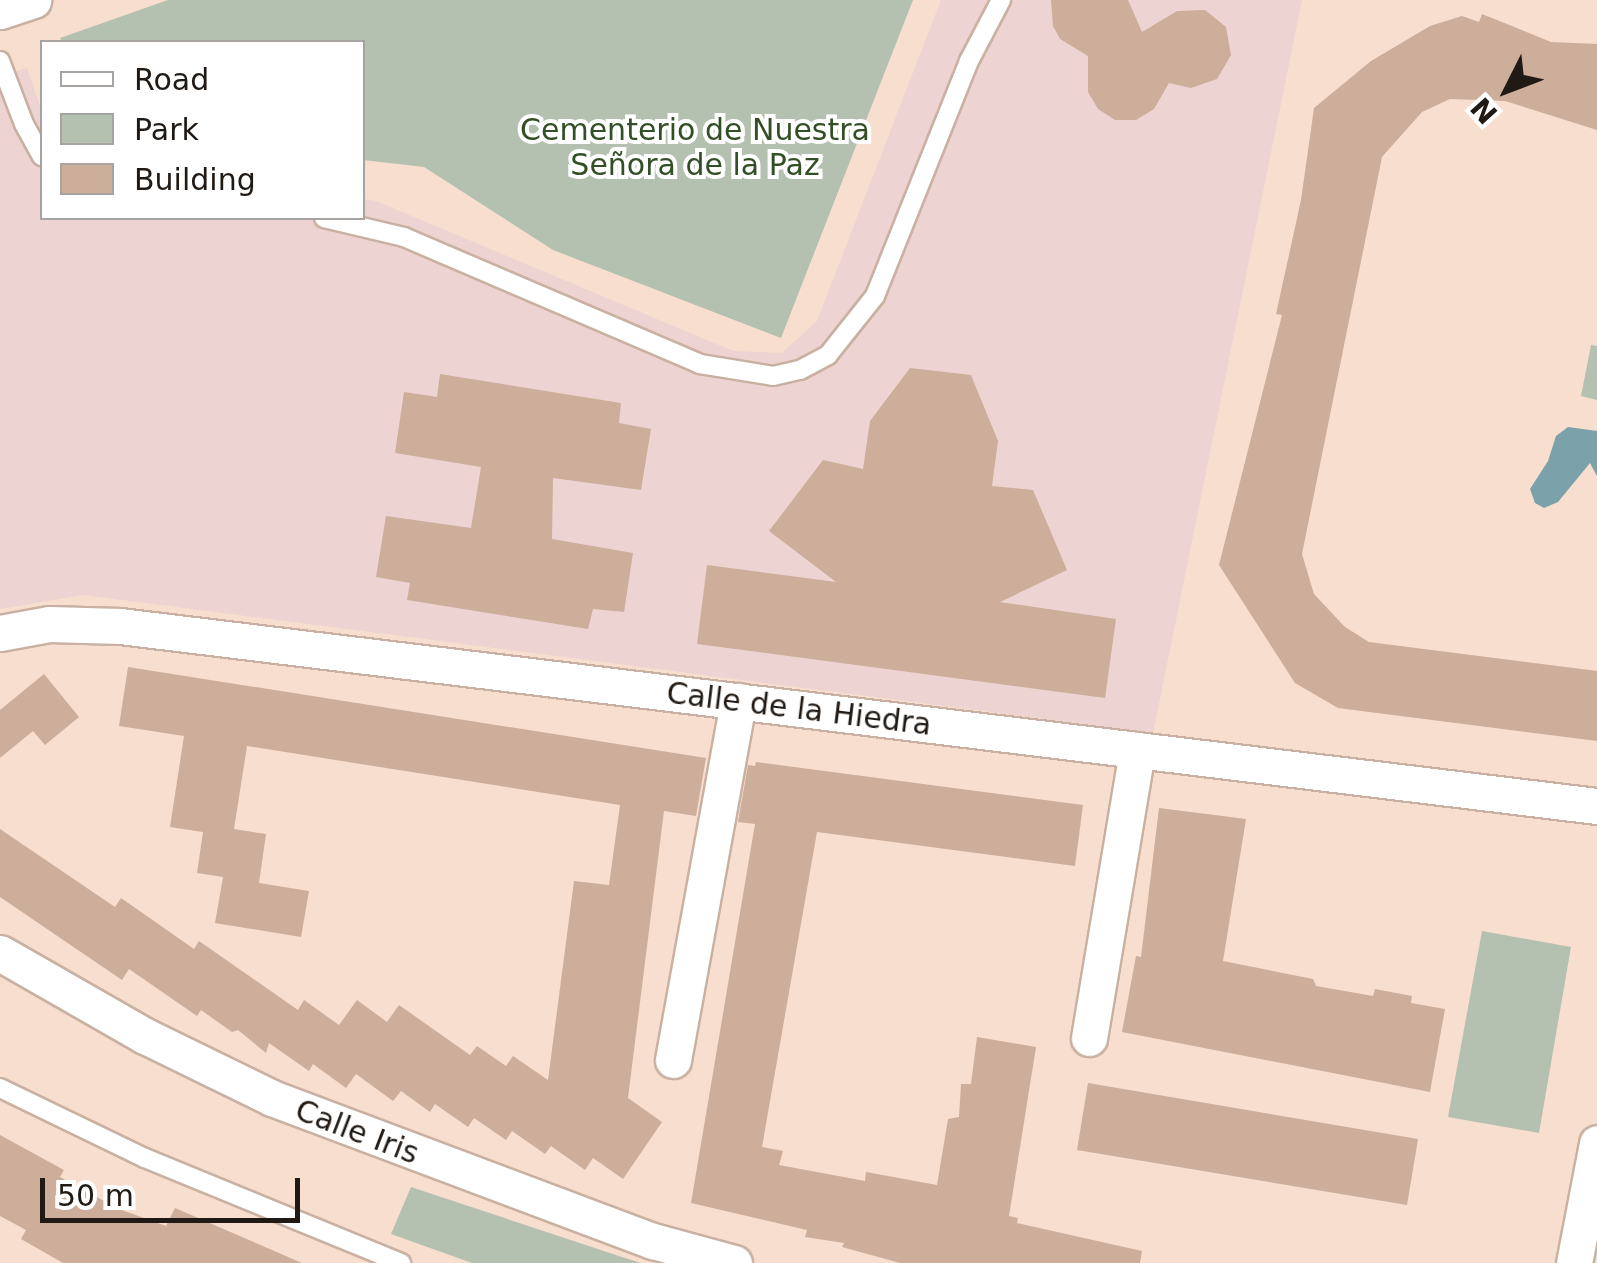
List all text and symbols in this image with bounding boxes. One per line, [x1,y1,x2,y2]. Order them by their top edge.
legend [40,40,365,220]
north arrow [1457,40,1557,140]
text: Road [134,62,209,97]
text: N [1464,91,1504,130]
text: Park [134,112,199,147]
park label: Cementerio de Nuestra Señora de la Paz [520,112,870,182]
text: Building [134,162,256,197]
street label: Calle de la Hiedra [665,675,933,743]
street label: Calle Iris [290,1092,424,1172]
scale bar [45,1158,305,1220]
text: 50 m [57,1178,134,1213]

